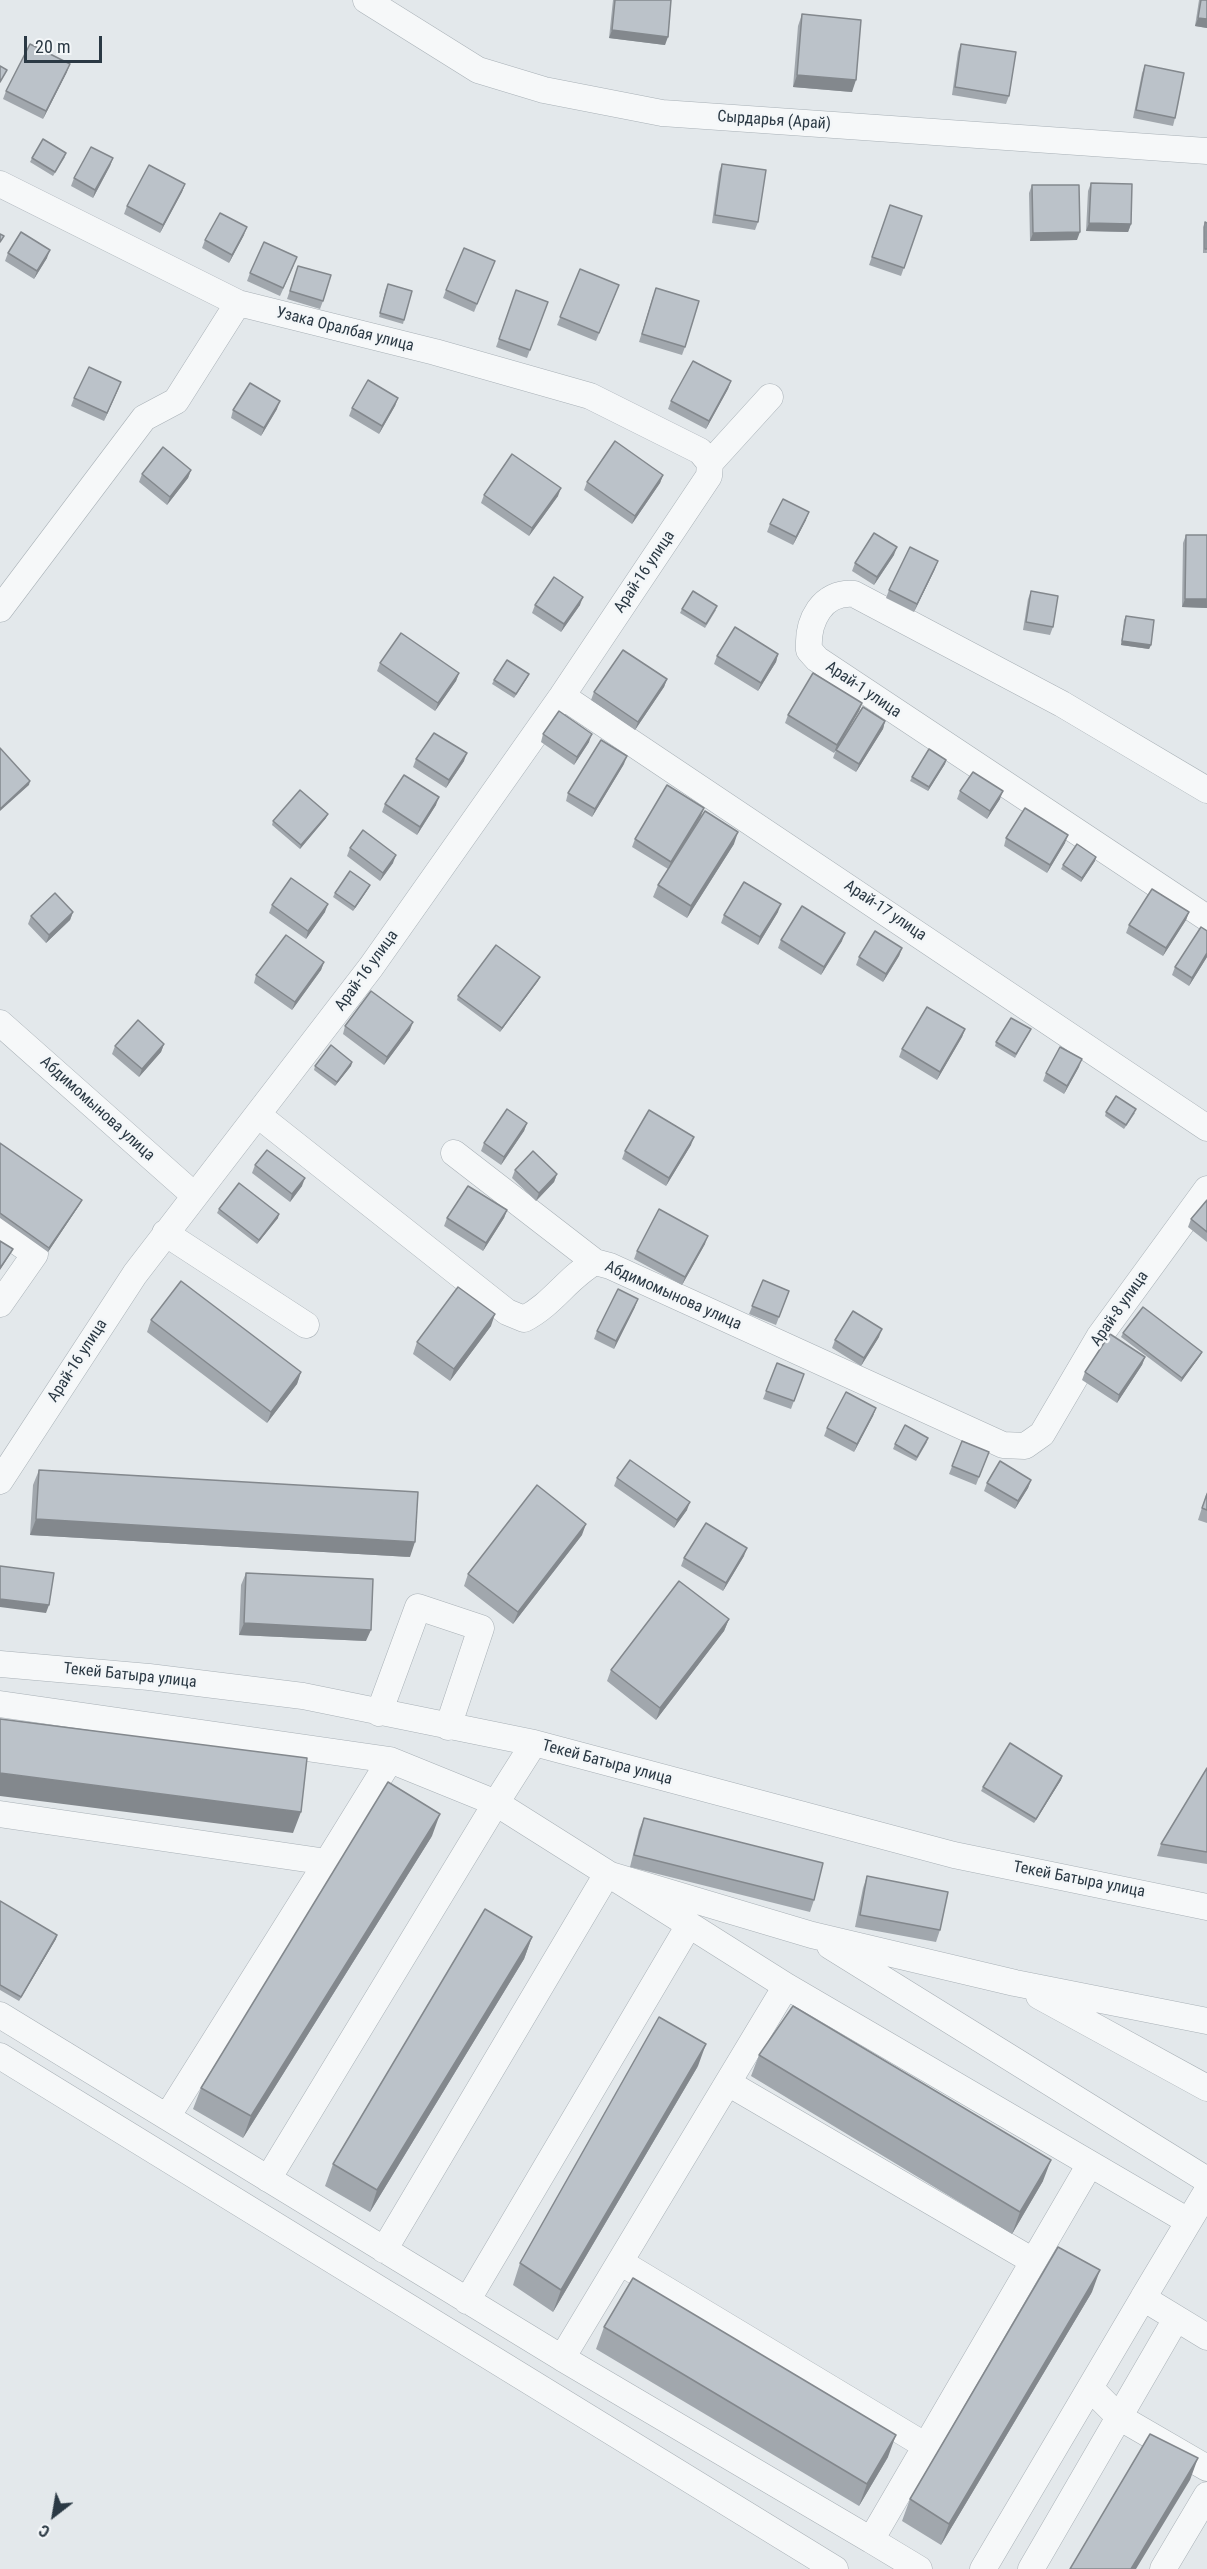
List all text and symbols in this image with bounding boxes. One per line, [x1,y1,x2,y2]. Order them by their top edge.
scale bar [27,24,105,62]
text: 20 m [35,36,70,57]
street label: Сырдарья (Арай) [717,107,831,135]
street label: Узака Оралбая улица [274,304,416,356]
street label: Арай-16 улица [610,527,680,617]
street label: Арай-1 улица [821,658,905,722]
street label: Арай-17 улица [840,876,930,946]
street label: Арай-16 улица [331,927,403,1015]
street label: Абдимомынова улица [36,1053,158,1165]
street label: Абдимомынова улица [602,1257,744,1335]
street label: Арай-8 улица [1087,1268,1153,1350]
street label: Арай-16 улица [44,1316,112,1406]
street label: Текей Батыра улица [62,1659,198,1693]
street label: Текей Батыра улица [540,1736,674,1790]
street label: Текей Батыра улица [1011,1858,1147,1902]
north arrow [24,2485,84,2545]
text: С [36,2520,53,2541]

